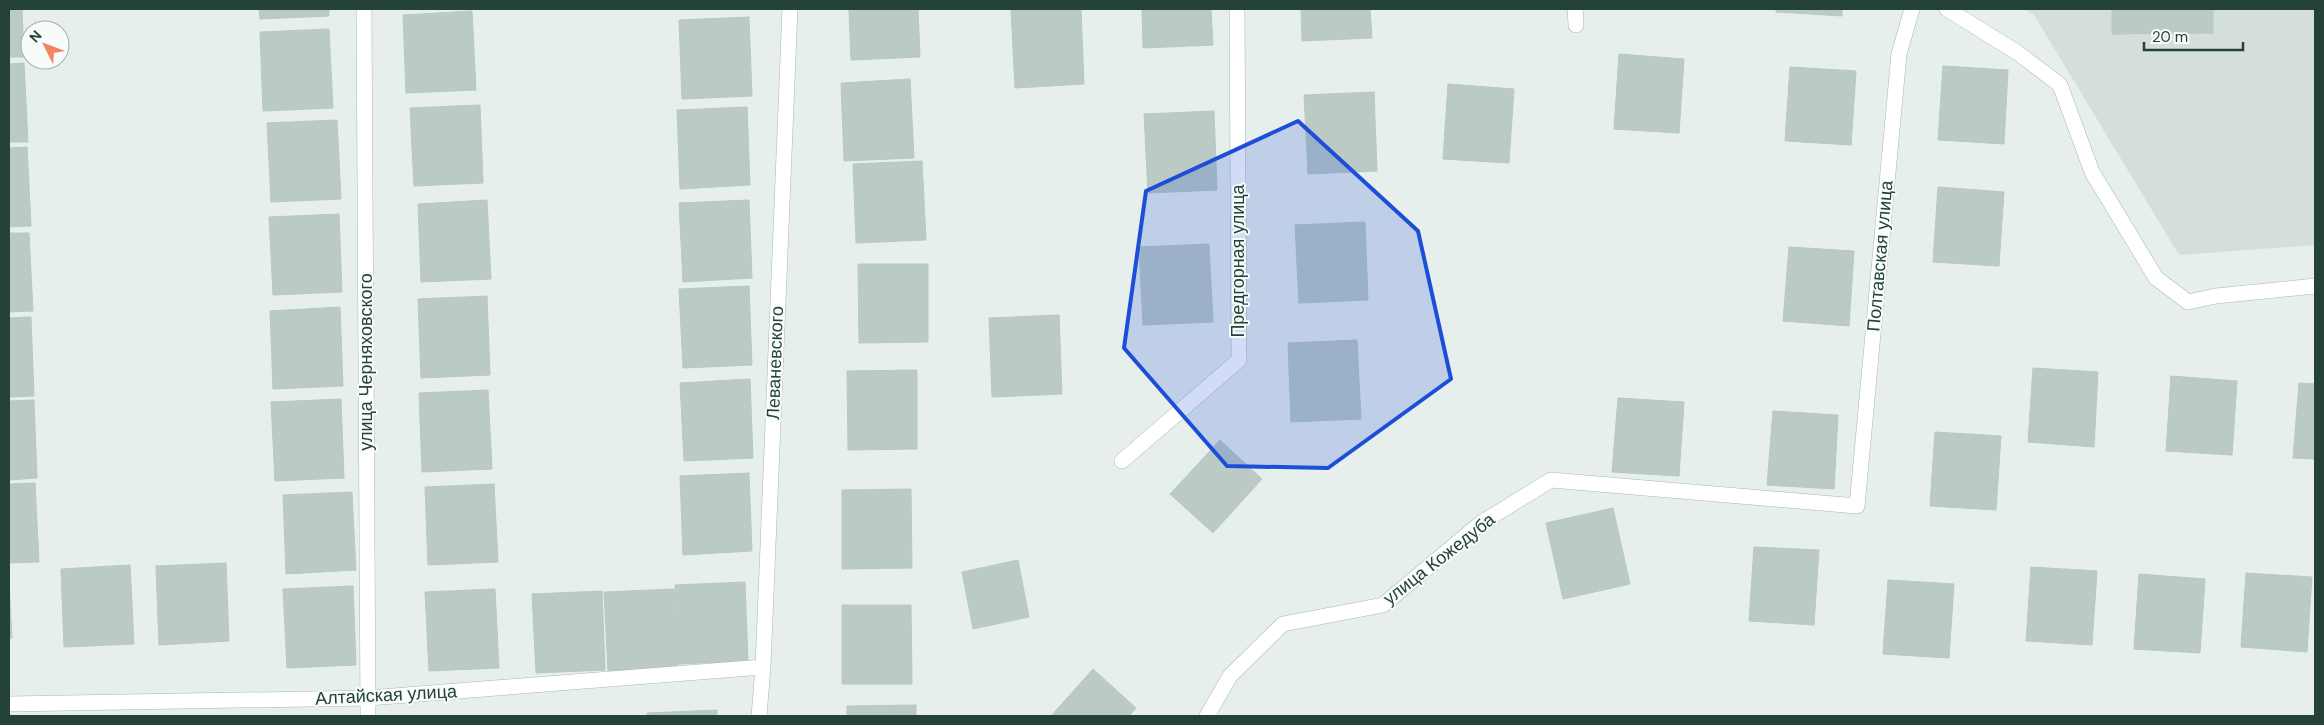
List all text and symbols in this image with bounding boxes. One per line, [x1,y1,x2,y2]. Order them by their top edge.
north arrow [20,20,70,70]
scale bar [2144,20,2243,52]
text: N [25,26,45,46]
text: 20 m [2152,27,2188,47]
street label: Полтавская улица [1861,178,1899,333]
street label: Предгорная улица [1226,183,1250,338]
street label: улица Черняховского [354,273,378,451]
street label: Леваневского [761,306,789,420]
street label: улица Кожедуба [1378,507,1501,610]
street label: Алтайская улица [315,679,458,711]

